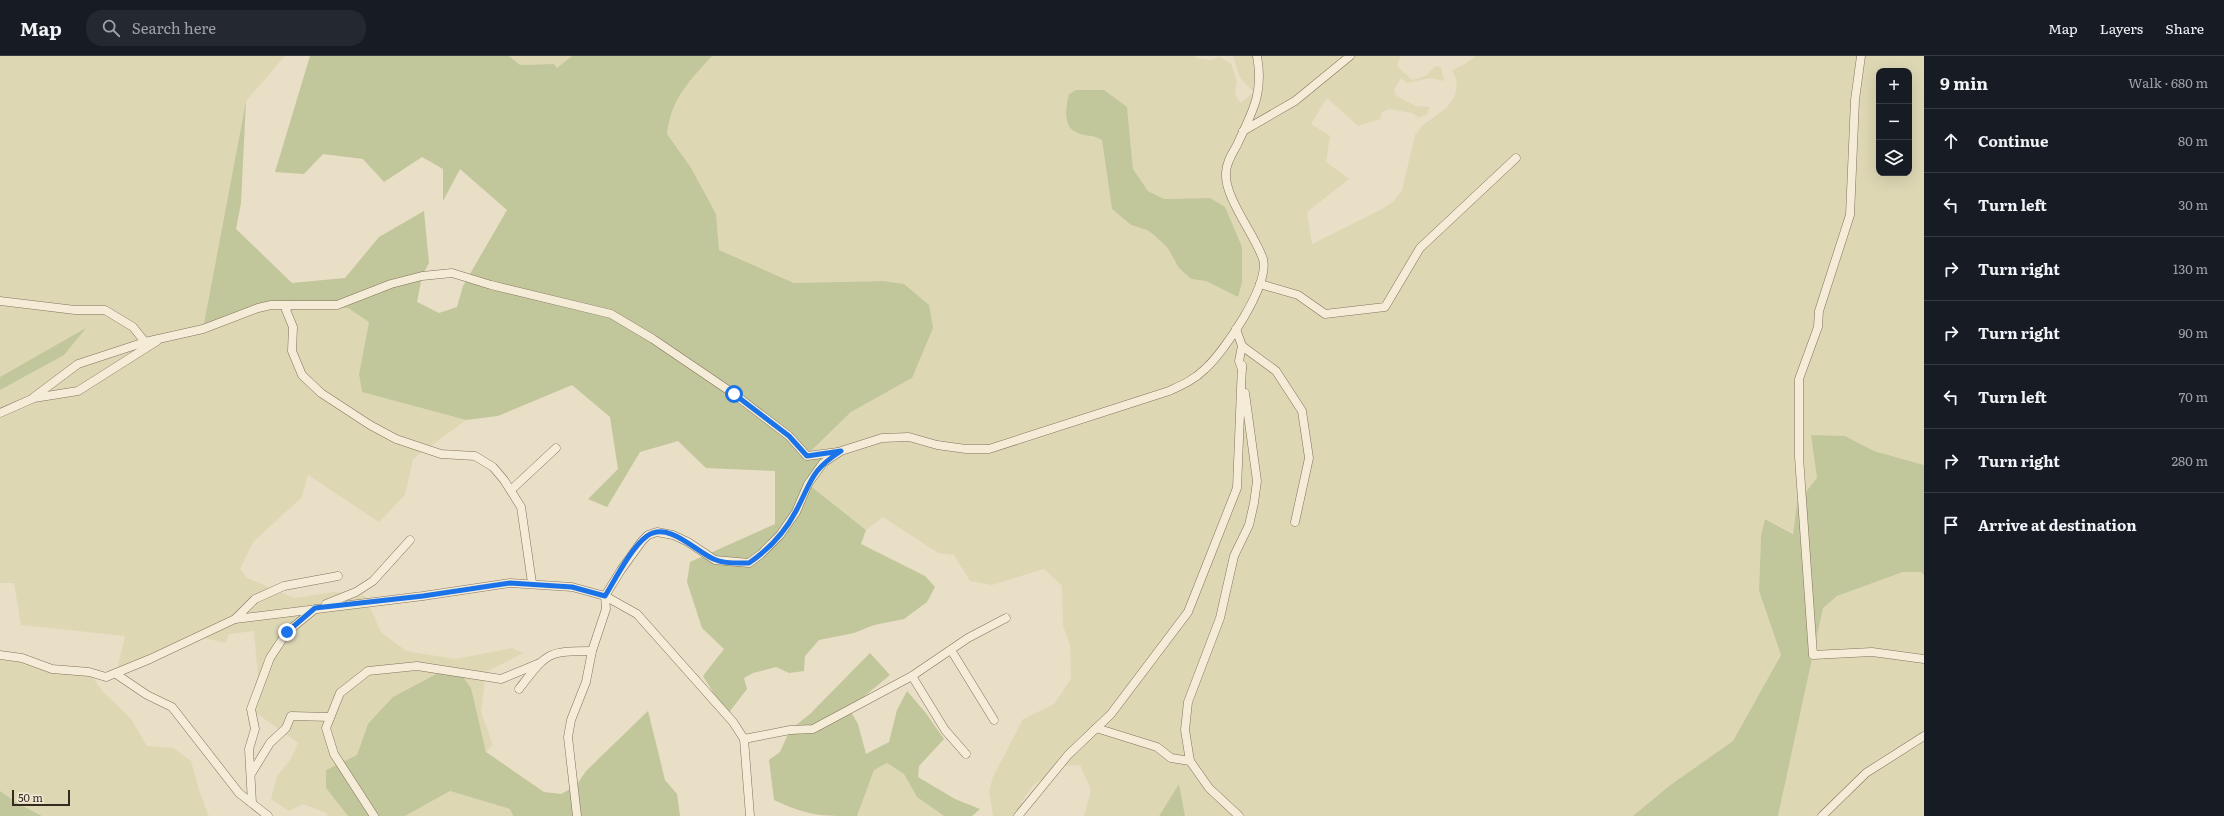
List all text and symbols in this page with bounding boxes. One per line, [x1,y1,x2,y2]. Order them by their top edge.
search box [86,10,366,46]
text: Map [20,14,62,42]
text: Search here [132,16,216,39]
icon: search [100,17,122,39]
text: Map [2048,18,2078,38]
text: Layers [2100,18,2143,38]
text: Share [2165,18,2204,38]
map controls [1876,68,1912,176]
button: + [1876,68,1912,104]
text: 9 min [1940,70,1988,95]
text: Walk · 680 m [2128,73,2208,92]
button: − [1876,104,1912,140]
text: Continue [1978,129,2048,152]
icon: ahead [1940,130,1962,152]
text: 80 m [2178,131,2208,150]
button: layers [1876,140,1912,176]
text: Turn left [1978,193,2047,216]
icon: left [1940,194,1962,216]
text: 30 m [2178,195,2208,214]
text: Turn right [1978,257,2060,280]
icon: right [1940,258,1962,280]
text: 130 m [2173,259,2208,278]
text: Turn right [1978,321,2060,344]
icon: right [1940,322,1962,344]
text: 90 m [2178,323,2208,342]
route start [725,385,743,403]
text: Turn left [1978,385,2047,408]
icon: left [1940,386,1962,408]
text: 70 m [2179,387,2208,406]
text: Turn right [1978,449,2060,472]
icon: right [1940,450,1962,472]
text: 280 m [2172,451,2208,470]
text: Arrive at destination [1978,513,2137,536]
icon: arrive [1940,514,1962,536]
route end [278,623,296,641]
scale bar [12,788,70,807]
text: 50 m [18,789,43,805]

